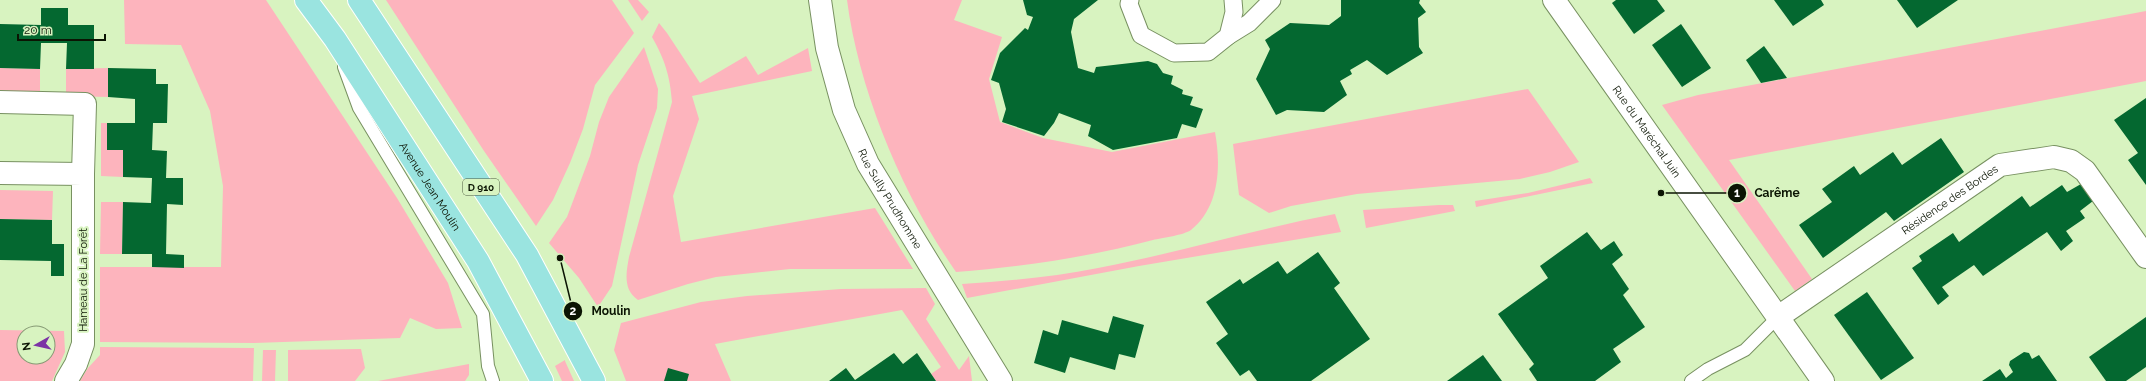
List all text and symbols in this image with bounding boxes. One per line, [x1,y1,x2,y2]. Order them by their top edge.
scale bar [18,16,105,42]
text: 20 m [24,23,52,37]
street label: Rue du Maréchal Juin [1610,83,1683,180]
street label: Avenue Jean Moulin [396,140,463,233]
street label: Rue Sully Prudhomme [855,147,925,252]
street label: Résidence des Bordes [1899,162,2001,237]
road number: D 910 [463,179,499,195]
callout: Carême [1727,181,1808,205]
text: 1 [1734,186,1740,200]
text: Carême [1754,186,1800,200]
street label: Hameau de La Forêt [77,228,90,332]
callout: Moulin [563,299,638,323]
text: 2 [570,304,577,318]
text: Moulin [591,304,631,318]
north arrow [16,325,56,365]
text: N [20,341,34,351]

